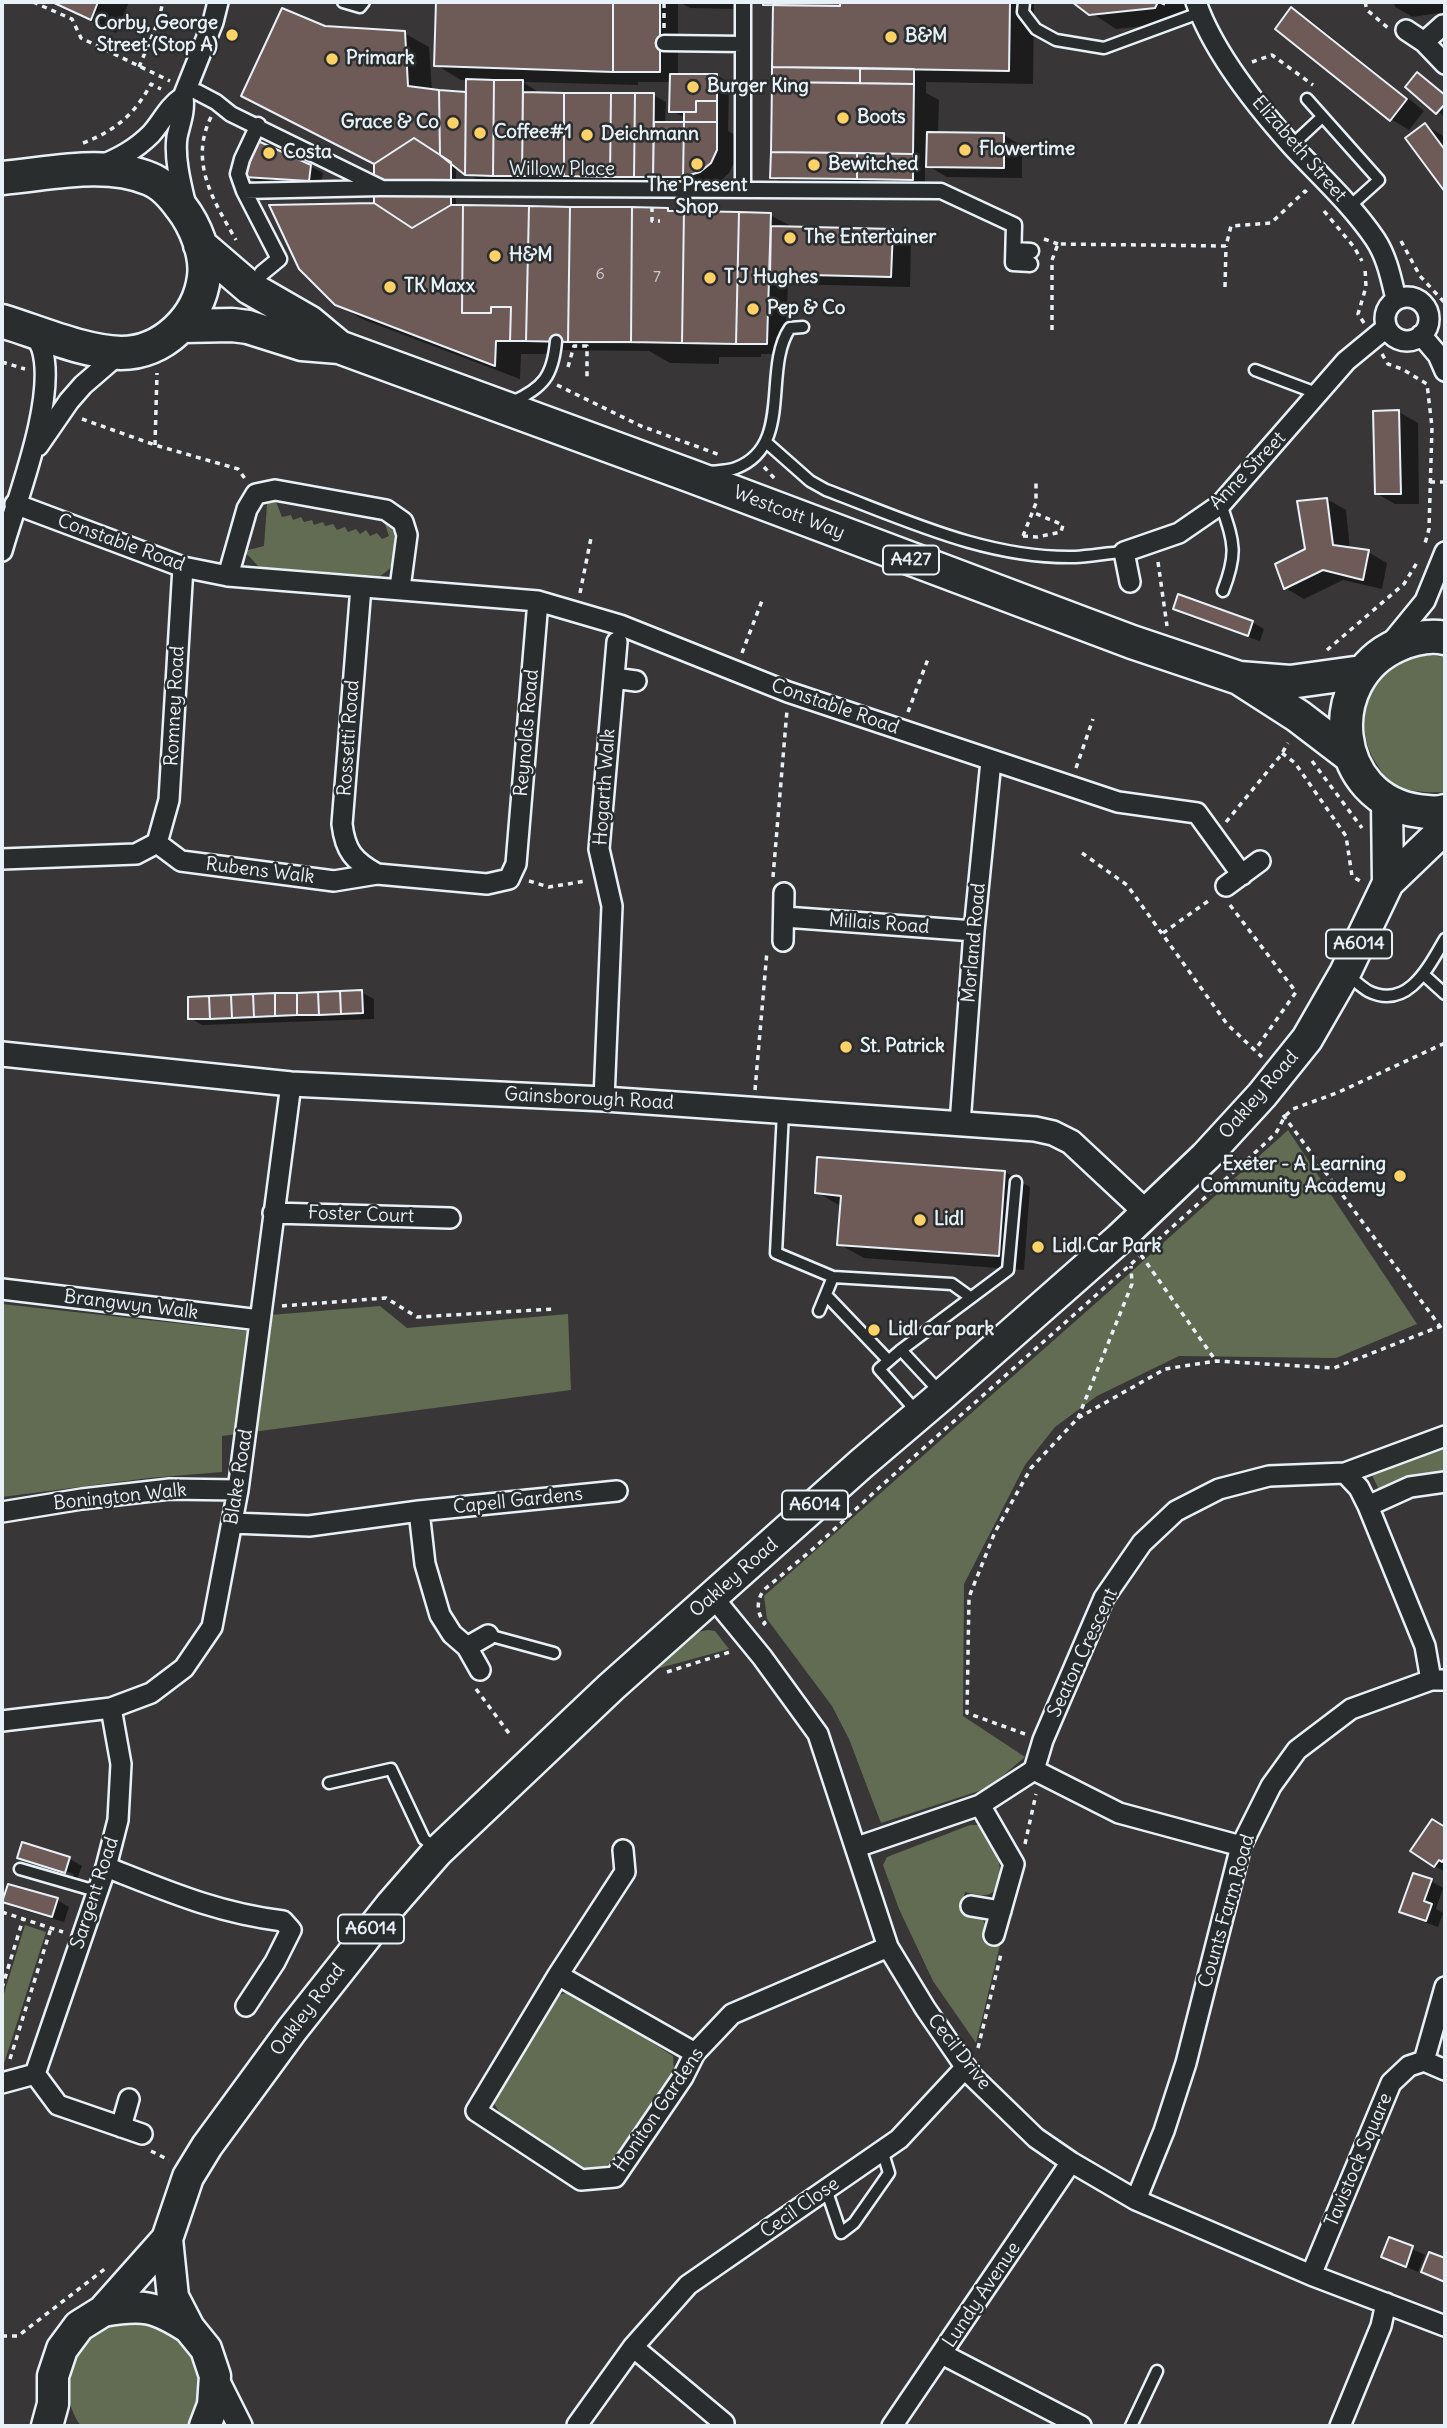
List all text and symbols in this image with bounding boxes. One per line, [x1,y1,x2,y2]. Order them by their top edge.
place label: Corby, George Street (Stop A) [94,13,218,57]
place label: B&M [905,26,947,48]
marker: Corby, George Street (Stop A) [224,27,240,43]
marker: B&M [883,29,899,45]
place label: Primark [346,48,414,70]
marker: Primark [324,51,340,67]
place label: Burger King [707,76,809,98]
marker: Burger King [685,79,701,95]
street label: Elizabeth Street [1247,91,1351,207]
place label: Boots [857,107,906,129]
marker: Boots [835,110,851,126]
place label: Grace & Co [341,112,439,134]
marker: Grace & Co [445,115,461,131]
place label: Coffee#1 [494,122,572,144]
place label: Deichmann [601,124,699,146]
marker: Coffee#1 [472,125,488,141]
marker: Deichmann [579,127,595,143]
place label: Flowertime [979,139,1075,161]
place label: Costa [283,142,332,164]
marker: Flowertime [957,142,973,158]
marker: Costa [261,145,277,161]
place label: Bewitched [828,154,918,176]
marker: The Present Shop [689,156,705,172]
marker: Bewitched [806,157,822,173]
street label: Willow Place [509,159,615,181]
place label: The Present Shop [647,175,747,219]
place label: The Entertainer [804,227,936,249]
marker: The Entertainer [782,230,798,246]
place label: H&M [509,245,553,267]
marker: H&M [487,248,503,264]
house number: 6 [595,264,605,284]
house number: 7 [653,267,661,287]
place label: T J Hughes [724,267,818,289]
marker: T J Hughes [702,270,718,286]
place label: TK Maxx [404,276,475,298]
marker: TK Maxx [382,279,398,295]
place label: Pep & Co [767,298,845,320]
marker: Pep & Co [745,301,761,317]
street label: Anne Street [1205,427,1291,515]
street label: Westcott Way [730,481,848,545]
street label: Constable Road [54,509,188,577]
road number: A427 [883,546,939,574]
street label: Romney Road [160,645,190,767]
street label: Reynolds Road [510,668,544,798]
street label: Constable Road [768,674,902,740]
street label: Rossetti Road [334,679,364,797]
street label: Hogarth Walk [590,728,620,846]
street label: Rubens Walk [204,853,316,889]
street label: Morland Road [957,882,991,1004]
street label: Millais Road [828,909,930,939]
road number: A6014 [1326,930,1392,959]
place label: St. Patrick [860,1036,945,1058]
marker: St. Patrick [838,1039,854,1055]
street label: Oakley Road [1214,1046,1304,1144]
street label: Gainsborough Road [504,1083,674,1115]
place label: Exeter - A Learning Community Academy [1201,1154,1386,1198]
marker: Exeter - A Learning Community Academy [1392,1168,1408,1184]
street label: Foster Court [308,1202,414,1228]
place label: Lidl [934,1209,964,1231]
marker: Lidl [912,1212,928,1228]
place label: Lidl Car Park [1052,1236,1161,1258]
marker: Lidl Car Park [1030,1239,1046,1255]
street label: Brangwyn Walk [63,1285,199,1325]
place label: Lidl car park [888,1319,994,1341]
marker: Lidl car park [866,1322,882,1338]
street label: Blake Road [220,1428,258,1526]
street label: Bonington Walk [52,1479,188,1515]
street label: Capell Gardens [452,1483,584,1519]
road number: A6014 [782,1490,848,1520]
street label: Oakley Road [685,1533,783,1623]
street label: Seaton Crescent [1043,1585,1123,1721]
street label: Counts Farm Road [1194,1832,1260,1990]
street label: Sargent Road [66,1834,124,1952]
road number: A6014 [338,1914,404,1943]
street label: Oakley Road [266,1959,350,2061]
street label: Cecil Drive [922,2010,996,2094]
street label: Honiton Gardens [609,2043,709,2177]
street label: Tavistock Square [1321,2090,1397,2230]
street label: Cecil Close [756,2172,844,2244]
street label: Lundy Avenue [938,2238,1026,2352]

